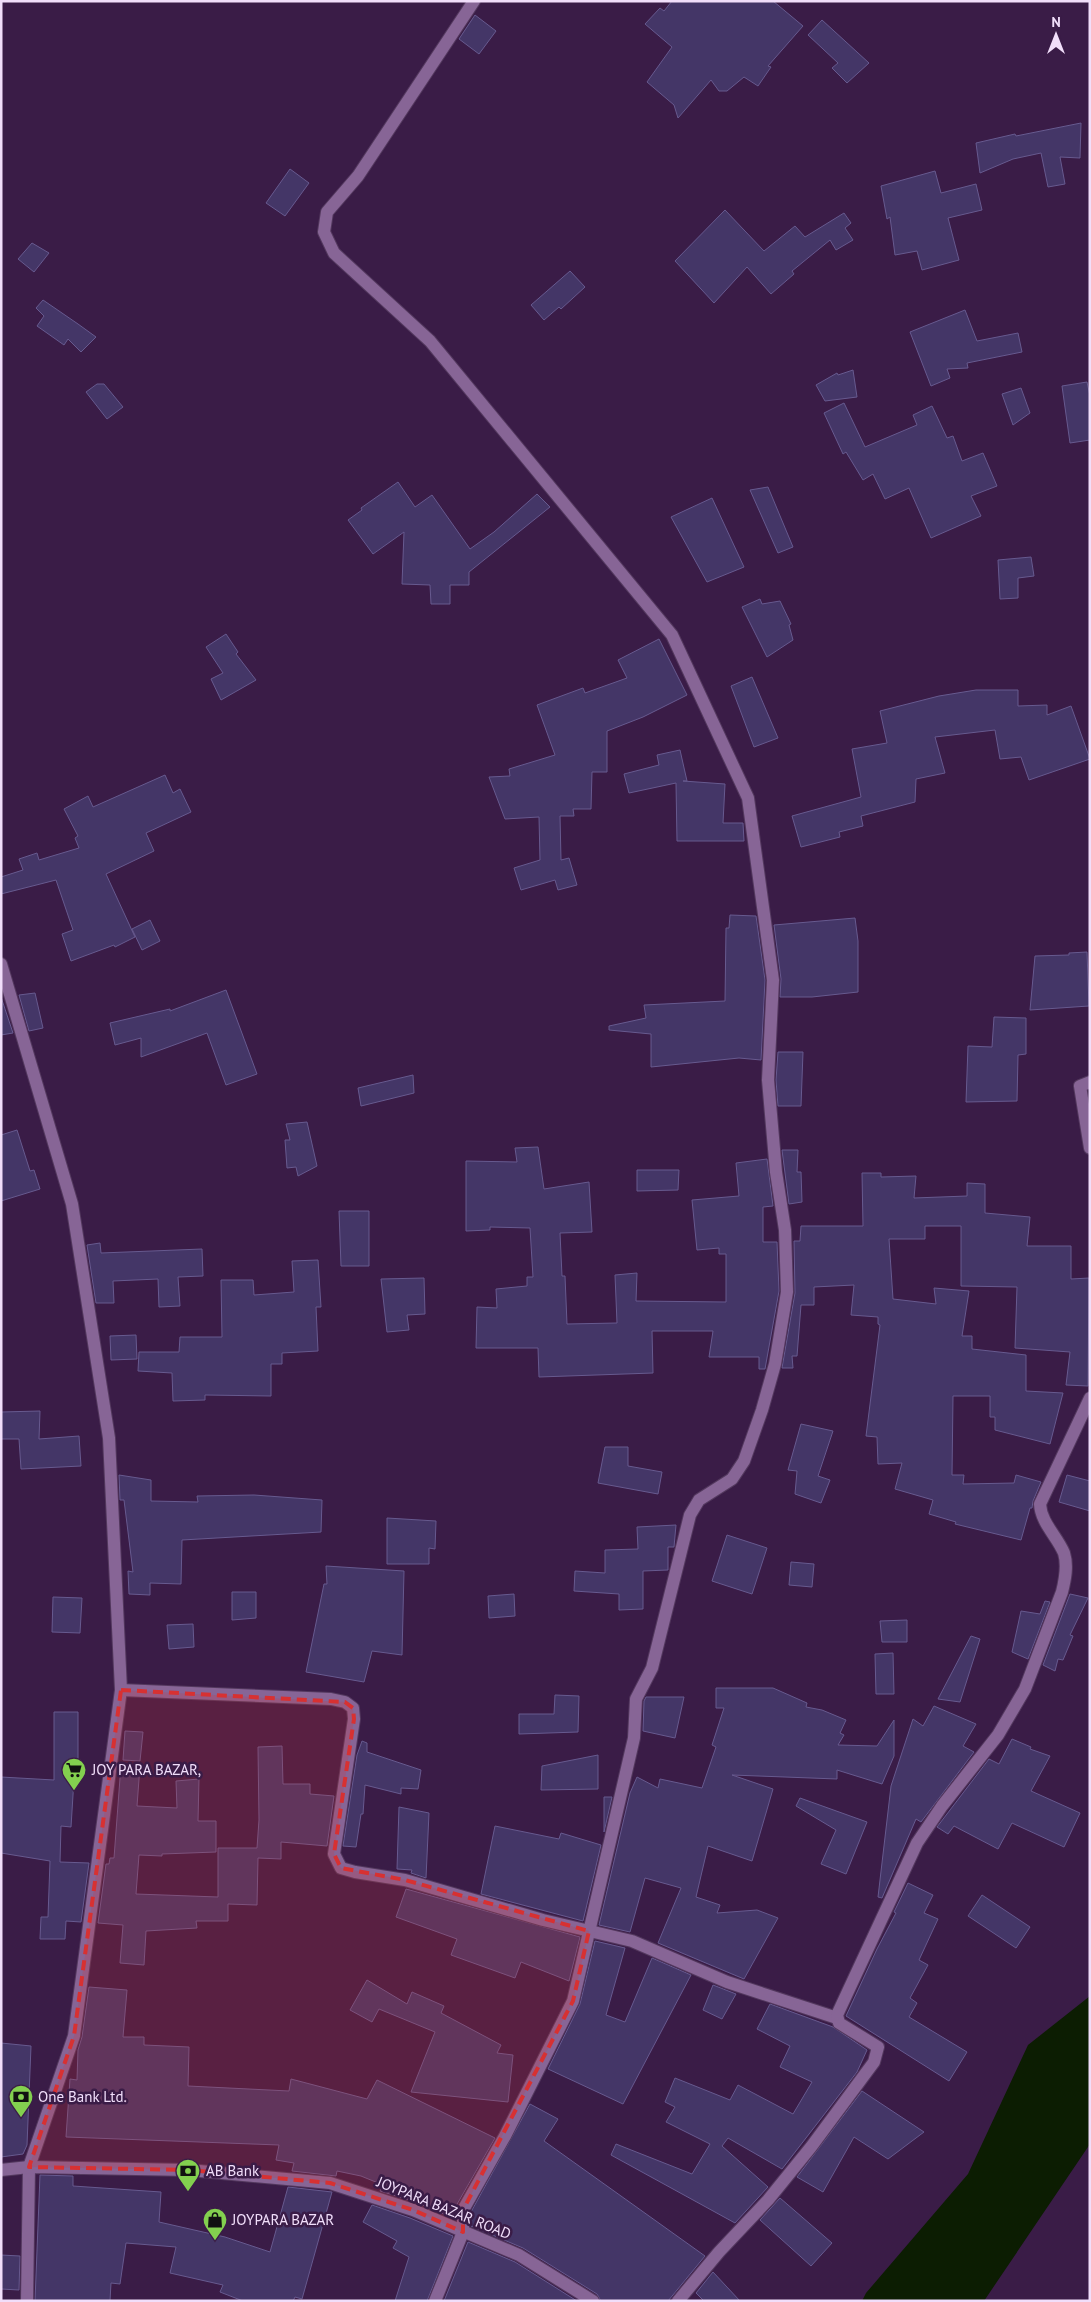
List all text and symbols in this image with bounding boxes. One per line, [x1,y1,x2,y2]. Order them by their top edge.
north arrow [1031,10,1081,60]
text: N [1051,13,1061,31]
supermarket icon: JOY PARA BAZAR, [61,1757,87,1791]
place label: JOY PARA BAZAR, [91,1760,201,1779]
bank icon: One Bank Ltd. [8,2084,34,2118]
place label: One Bank Ltd. [38,2087,127,2106]
bank icon: AB Bank [175,2158,201,2192]
place label: AB Bank [206,2161,260,2180]
street label: JOYPARA BAZAR ROAD [373,2172,514,2243]
shop icon: JOYPARA BAZAR [202,2207,228,2241]
place label: JOYPARA BAZAR [231,2210,334,2229]

